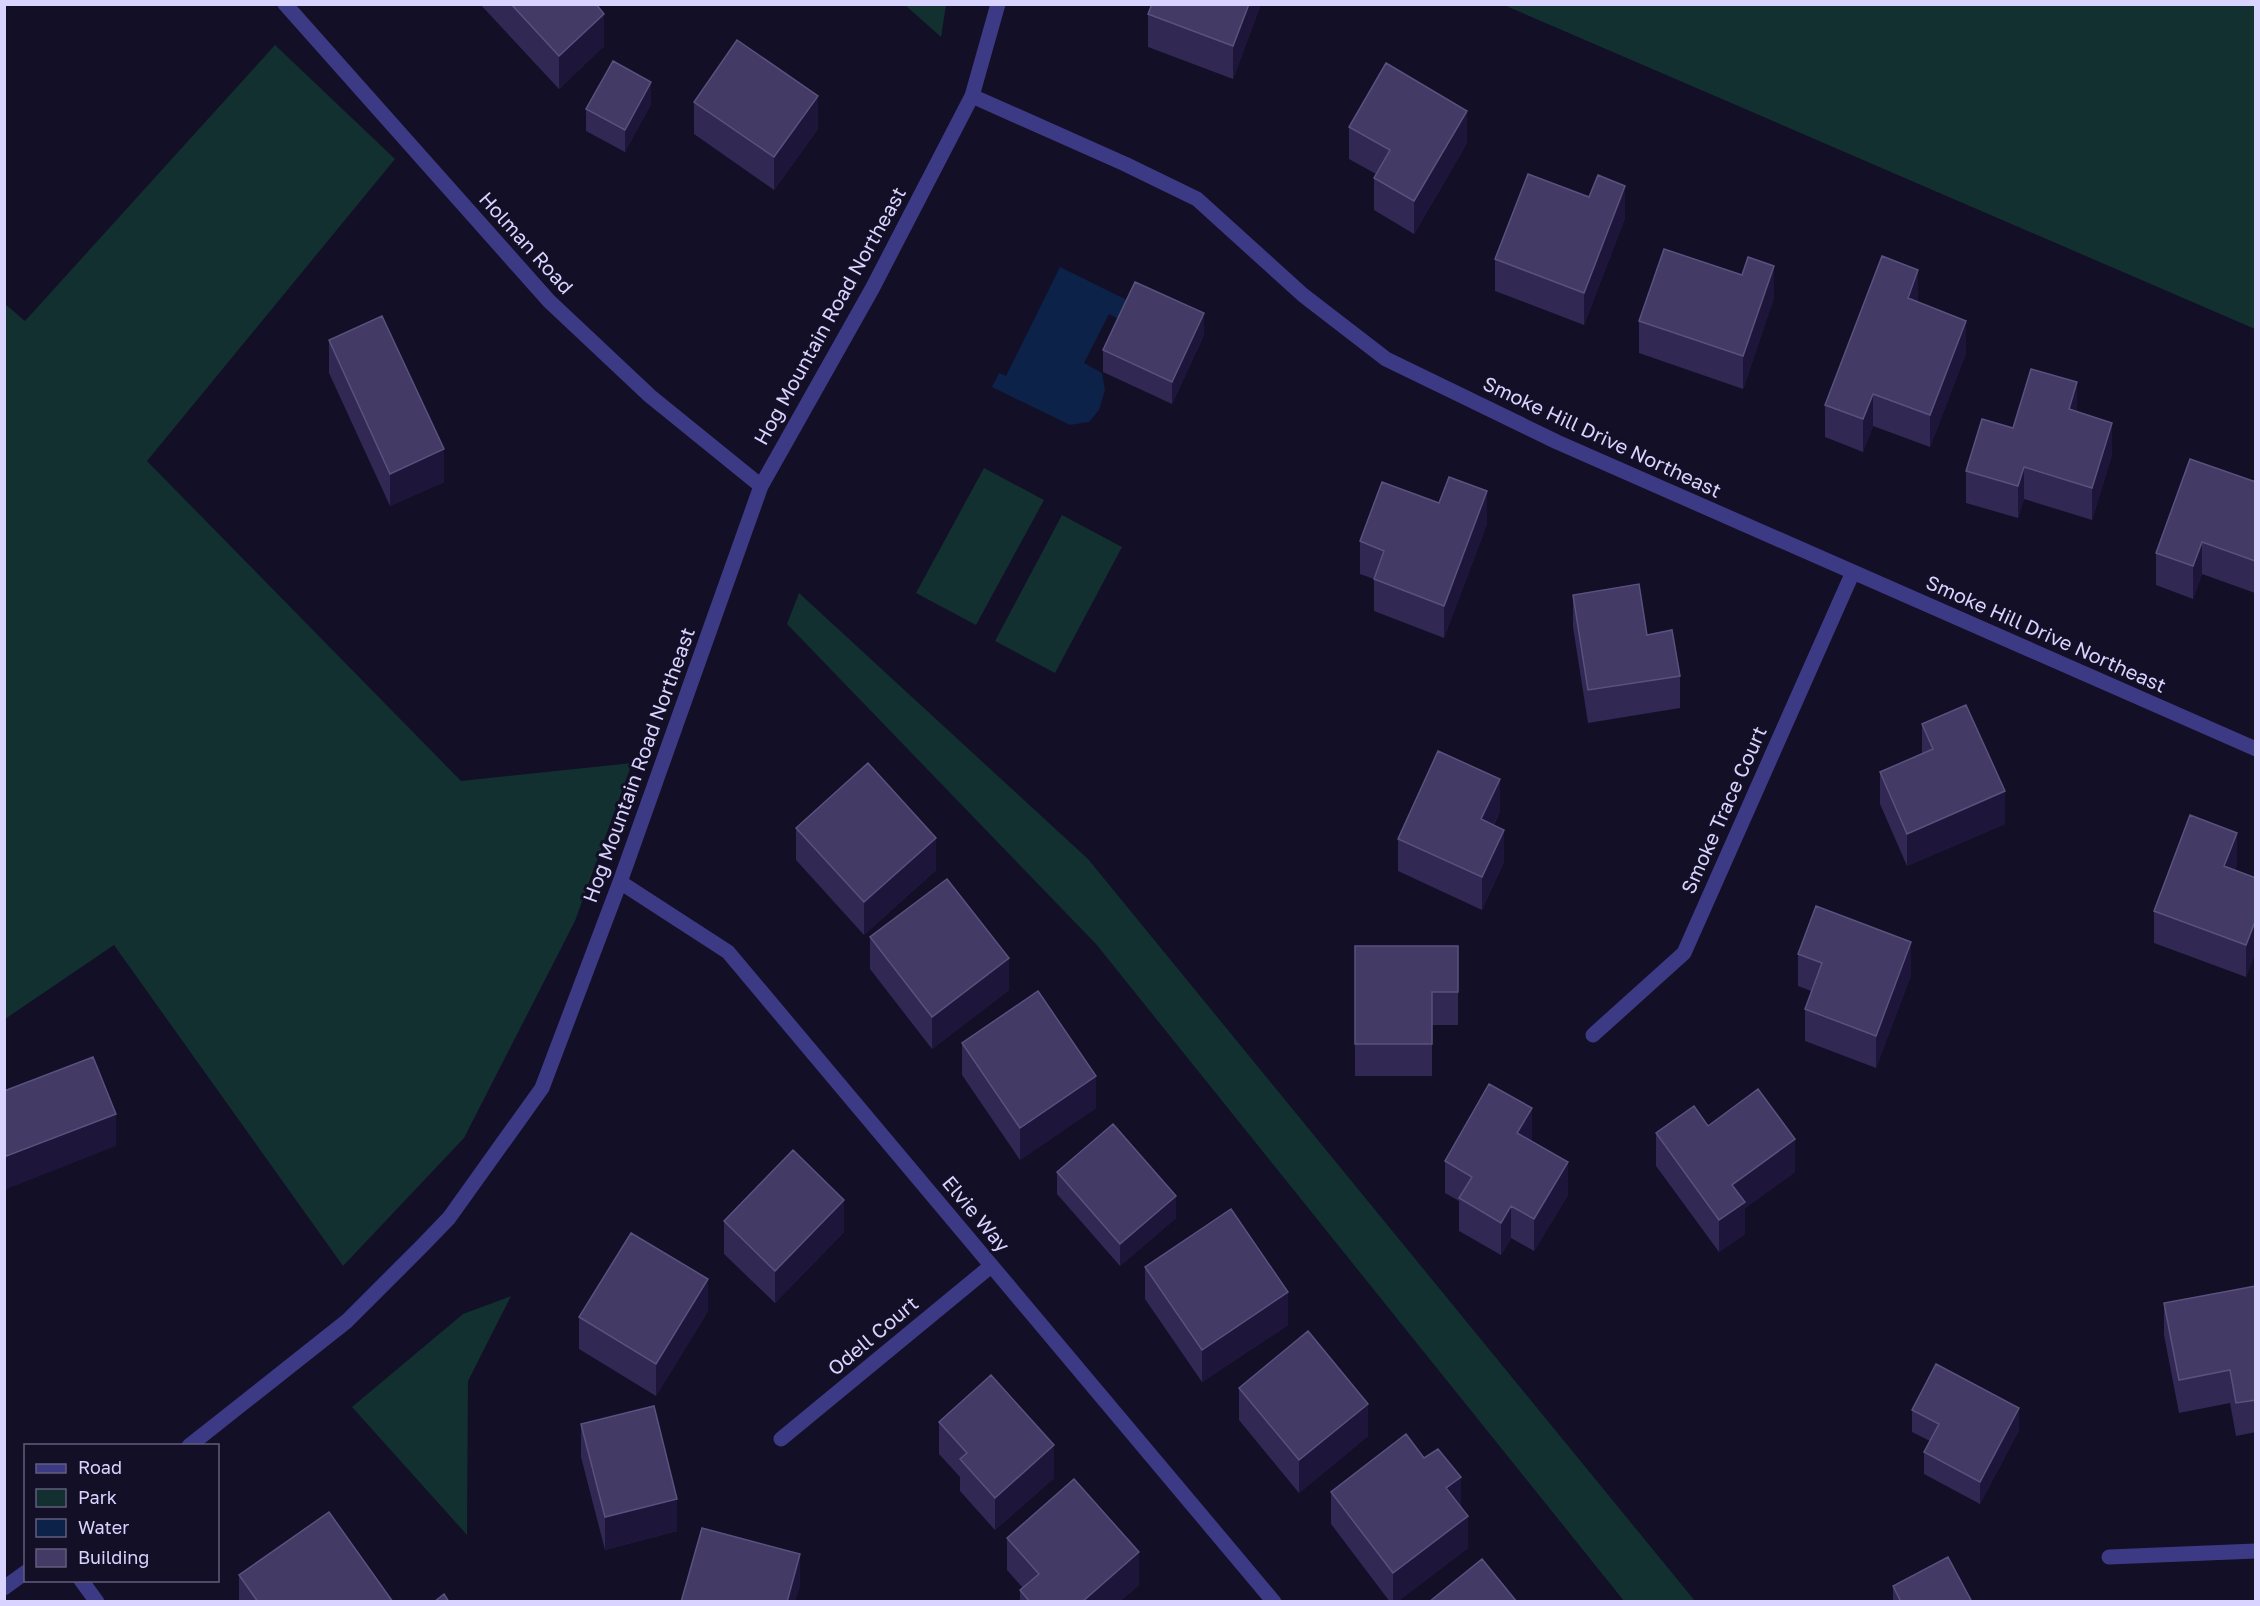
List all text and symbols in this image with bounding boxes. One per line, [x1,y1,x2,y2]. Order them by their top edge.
street label: Hog Mountain Road Northeast [748,182,910,449]
street label: Holman Road [475,186,579,298]
street label: Smoke Hill Drive Northeast [1479,370,1725,502]
street label: Smoke Hill Drive Northeast [1923,569,2170,697]
street label: Hog Mountain Road Northeast [577,624,699,906]
street label: Smoke Trace Court [1675,722,1771,897]
street label: Elvie Way [938,1170,1015,1256]
street label: Odell Court [822,1291,922,1380]
legend [24,1444,219,1582]
text: Road [78,1456,122,1478]
text: Park [78,1486,117,1508]
text: Water [78,1516,129,1538]
text: Building [78,1546,149,1568]

